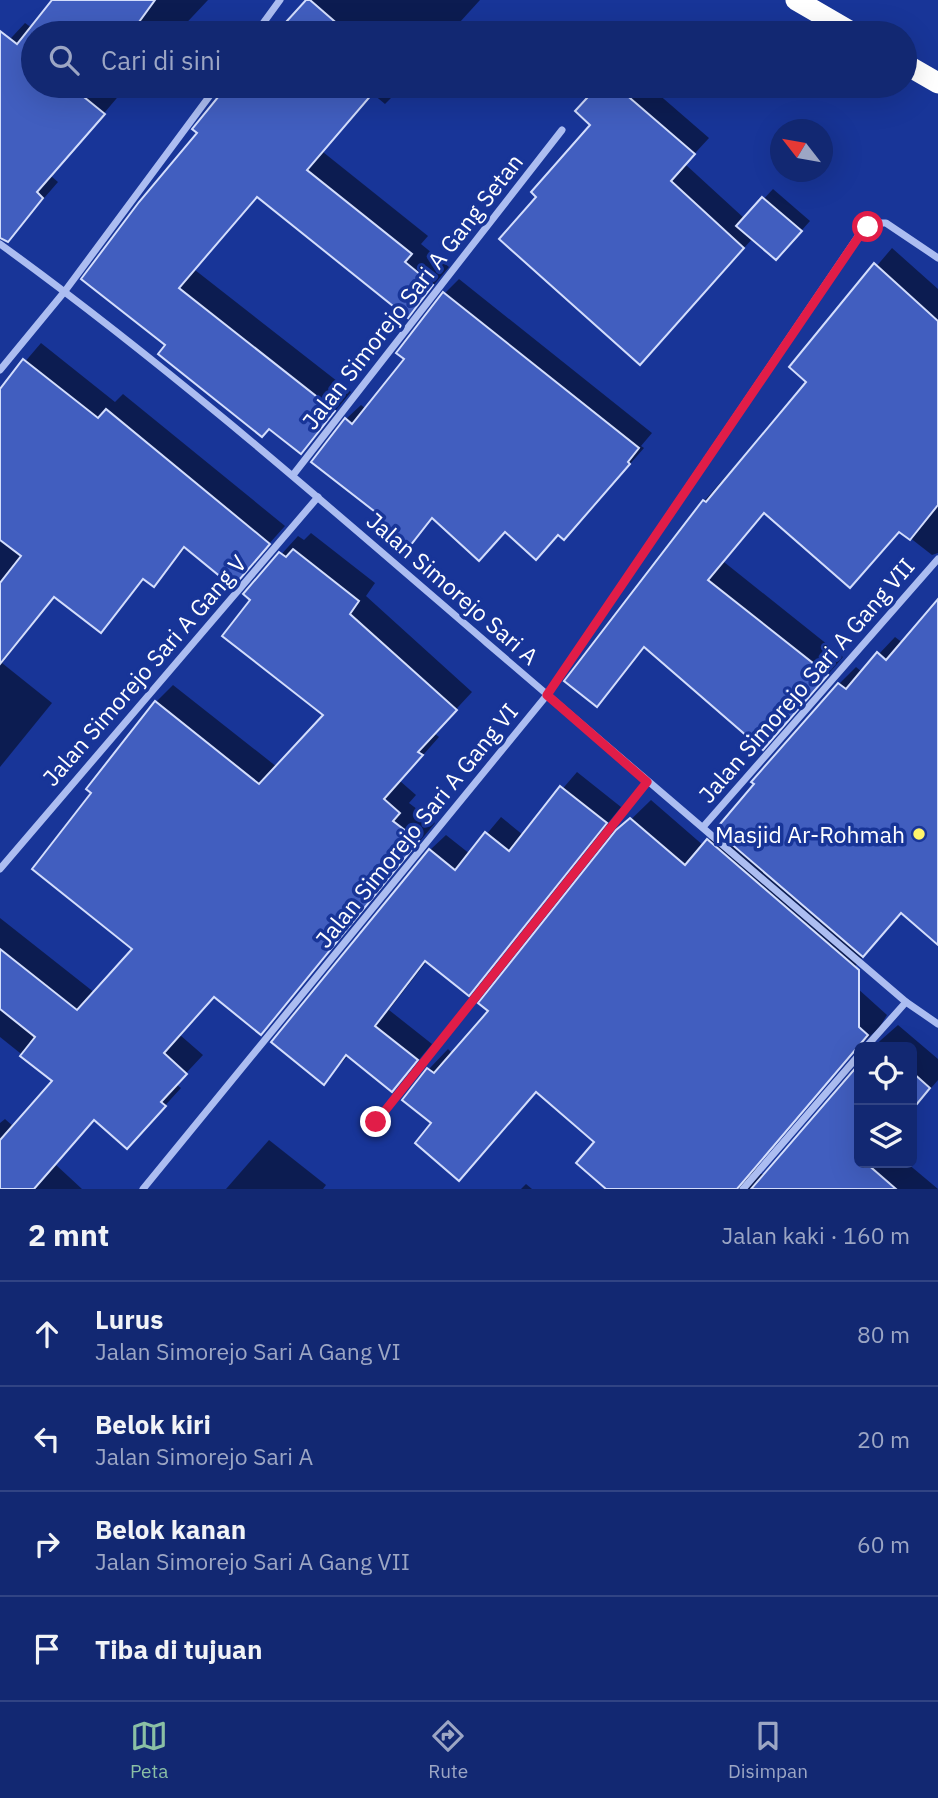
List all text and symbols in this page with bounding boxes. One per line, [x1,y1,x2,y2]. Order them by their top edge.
search box [21,21,917,98]
icon: search [45,41,83,79]
text: Cari di sini [101,43,221,77]
north arrow [770,119,833,182]
street label: Jalan Simorejo Sari A Gang Setan [295,147,529,435]
route start [852,211,883,242]
street label: Jalan Simorejo Sari A [361,505,545,671]
street label: Jalan Simorejo Sari A Gang V [35,548,253,792]
street label: Jalan Simorejo Sari A Gang VII [691,551,921,809]
street label: Jalan Simorejo Sari A Gang VI [308,697,524,953]
place label: Masjid Ar-Rohmah [715,819,905,849]
marker: Masjid Ar-Rohmah [911,826,927,842]
map controls [854,1042,917,1168]
button: locate [854,1042,917,1105]
button: layers [854,1105,917,1168]
route end [360,1106,391,1137]
text: 2 mnt [28,1215,109,1254]
text: Jalan kaki · 160 m [722,1220,910,1250]
text: Lurus [95,1302,163,1336]
icon: ahead [28,1315,66,1353]
text: 80 m [857,1319,910,1349]
text: Jalan Simorejo Sari A Gang VI [95,1336,401,1366]
text: Belok kiri [95,1407,211,1441]
icon: left [28,1420,66,1458]
text: 20 m [857,1424,910,1454]
text: Jalan Simorejo Sari A [95,1441,313,1471]
text: Belok kanan [95,1512,246,1546]
icon: right [28,1525,66,1563]
text: 60 m [857,1529,910,1559]
text: Jalan Simorejo Sari A Gang VII [95,1546,410,1576]
icon: arrive [28,1630,66,1668]
text: Tiba di tujuan [95,1632,262,1666]
tab: Peta [130,1717,168,1783]
tab: Rute [428,1717,468,1783]
tab: Disimpan [728,1717,808,1783]

